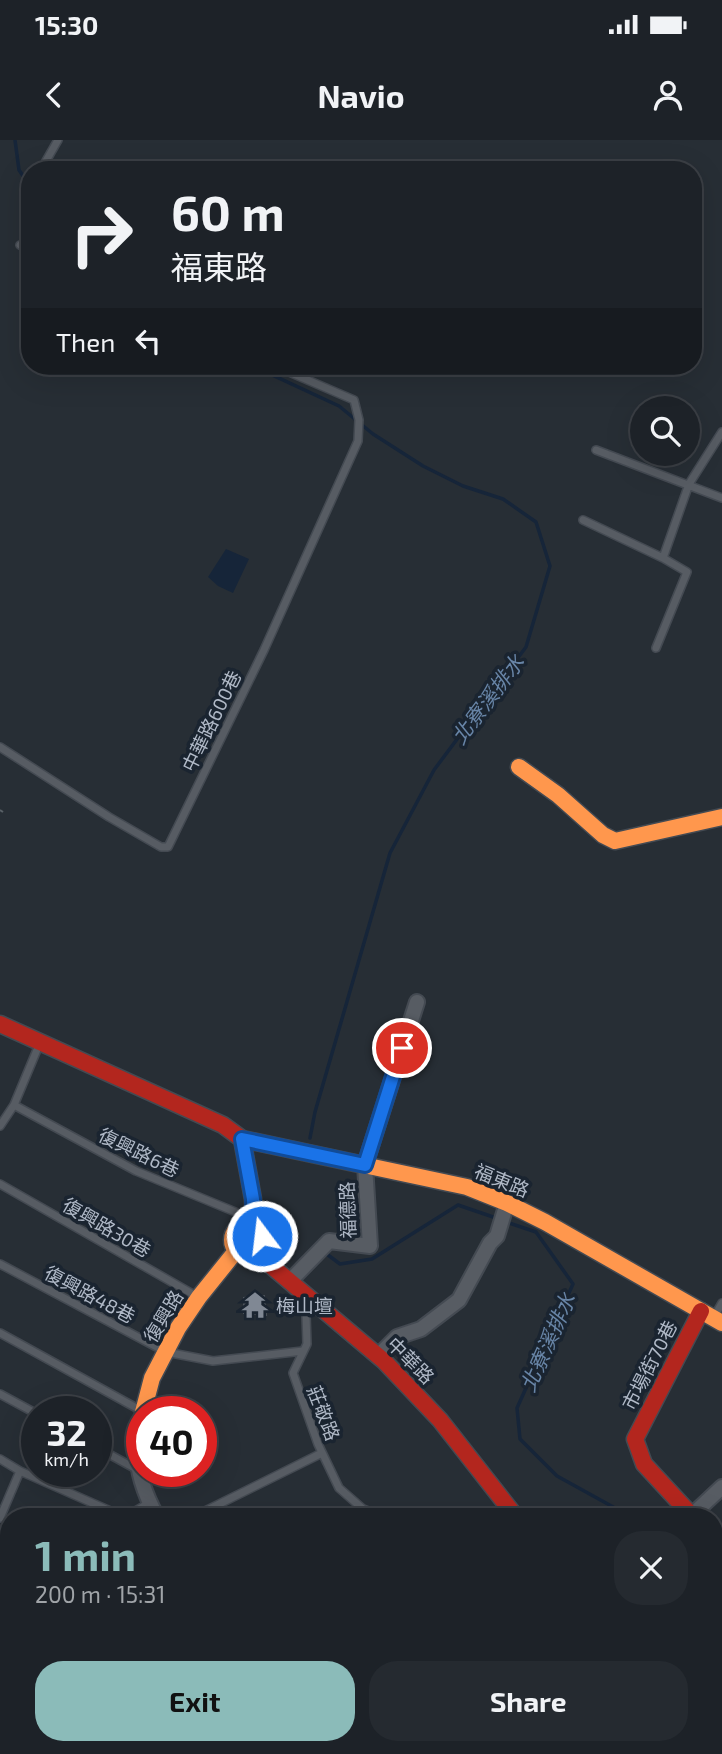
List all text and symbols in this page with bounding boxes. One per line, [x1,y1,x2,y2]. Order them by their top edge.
text: 15:30 [35,9,98,40]
icon: back [35,76,73,114]
text: Navio [317,76,405,114]
icon: person [649,76,687,114]
text: 60 m [171,182,285,241]
icon: right [56,189,147,280]
text: 福東路 [171,247,267,285]
icon: left [129,322,167,360]
text: Then [56,326,115,357]
map controls [630,396,700,466]
button: search [630,396,700,466]
water label: 北寮溪排水 [445,649,529,748]
street label: 中華路600巷 [177,667,245,775]
pin [372,1018,432,1078]
icon: arrive [383,1029,421,1067]
street label: 復興路6巷 [95,1123,183,1181]
street label: 福東路 [471,1159,533,1201]
street label: 福德路 [335,1181,359,1239]
street label: 復興路30巷 [59,1193,155,1261]
position arrow [225,1199,299,1273]
street label: 復興路48巷 [41,1261,139,1327]
street label: 復興路 [138,1286,188,1346]
water label: 北寮溪排水 [514,1288,580,1395]
temple icon: 梅山壇 [240,1290,270,1320]
place label: 梅山壇 [276,1294,333,1317]
street label: 市場街70巷 [617,1316,681,1414]
street label: 中華路 [383,1332,439,1388]
street label: 莊敬路 [303,1382,345,1444]
speed limit sign: 40 [126,1396,217,1487]
text: 32 [46,1411,87,1453]
text: km/h [44,1448,89,1470]
text: 1 min [35,1529,136,1579]
button: close [614,1531,688,1605]
text: 200 m · 15:31 [35,1580,165,1608]
button: Exit [35,1661,355,1741]
button: Share [369,1661,688,1741]

